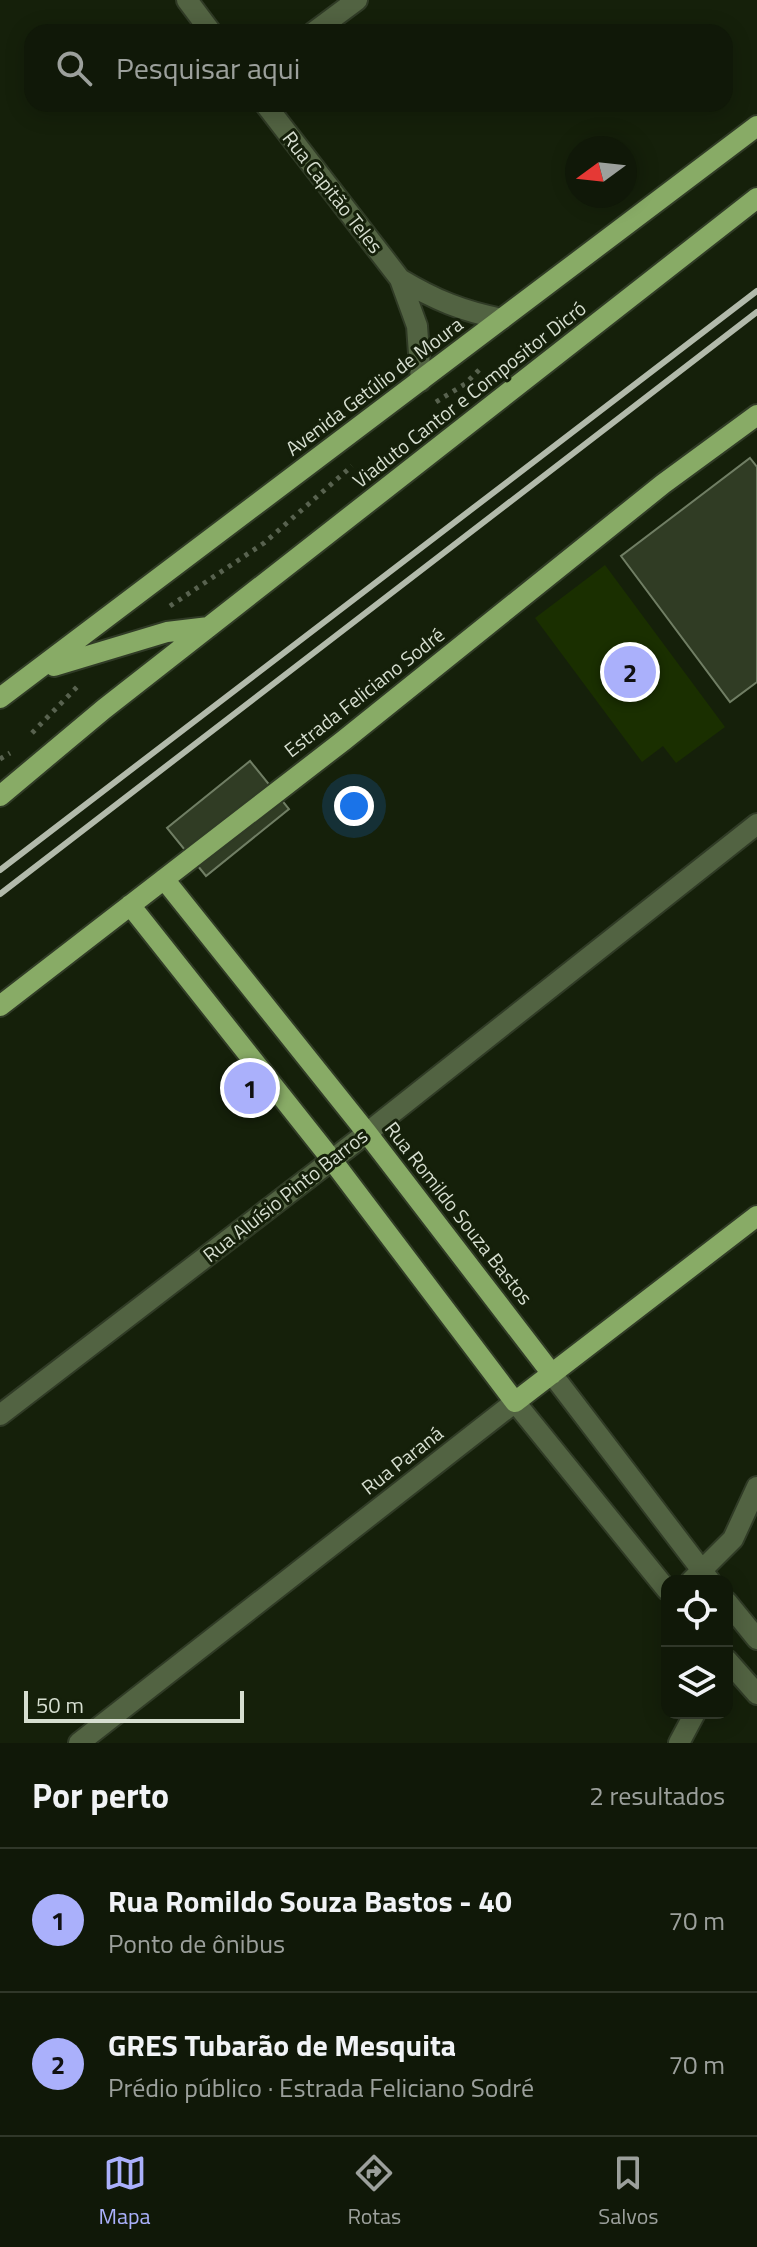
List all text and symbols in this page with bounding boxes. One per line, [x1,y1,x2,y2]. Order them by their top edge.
search box [24,24,733,112]
text: Pesquisar aqui [116,45,300,91]
icon: search [52,46,96,90]
street label: Rua Capitão Teles [275,124,391,260]
north arrow [565,136,637,208]
street label: Viaduto Cantor e Compositor Dicró [346,293,592,495]
street label: Avenida Getúlio de Moura [279,309,469,463]
street label: Estrada Feliciano Sodré [277,619,451,765]
pin: 2 [604,642,656,702]
your location [334,786,374,826]
pin: 1 [224,1058,276,1118]
street label: Rua Romildo Souza Bastos [377,1115,541,1311]
street label: Rua Aluísio Pinto Barros [196,1121,374,1269]
street label: Rua Paraná [354,1418,450,1502]
map controls [661,1575,733,1719]
button: locate [661,1575,733,1647]
button: layers [661,1647,733,1719]
scale bar [24,1687,244,1723]
text: 50 m [36,1688,84,1722]
text: Por perto [32,1769,169,1821]
text: 2 resultados [589,1776,725,1815]
text: Rua Romildo Souza Bastos - 40 [108,1878,512,1924]
text: 1 [51,1901,65,1940]
text: 70 m [668,1901,725,1940]
text: Ponto de ônibus [108,1924,285,1963]
text: GRES Tubarão de Mesquita [108,2022,456,2068]
text: 2 [51,2045,65,2084]
text: 70 m [668,2045,725,2084]
text: Prédio público · Estrada Feliciano Sodré [108,2068,534,2107]
tab: Mapa [98,2151,151,2233]
tab: Rotas [347,2151,401,2233]
tab: Salvos [598,2151,659,2233]

